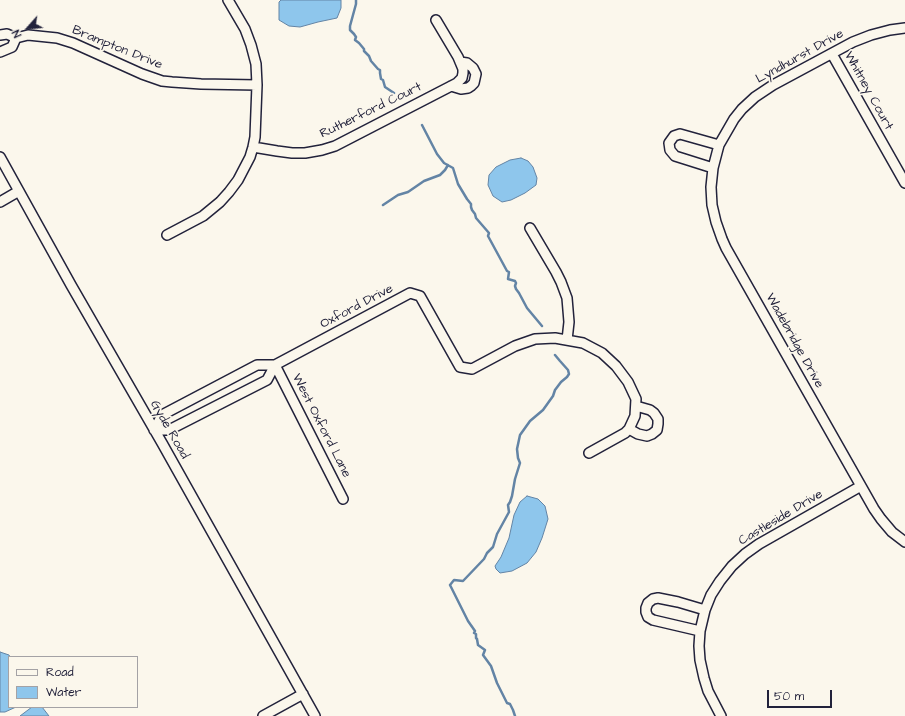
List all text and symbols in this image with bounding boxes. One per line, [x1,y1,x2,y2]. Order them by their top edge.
north arrow [8,8,48,48]
street label: Brampton Drive [70,23,164,73]
street label: Lyndhurst Drive [753,26,847,88]
text: N [9,27,25,40]
street label: Whitney Court [840,49,896,133]
street label: Rutherford Court [318,80,424,142]
street label: Oxford Drive [318,281,396,333]
street label: Wadebridge Drive [762,291,826,391]
street label: West Oxford Lane [288,372,354,480]
street label: Gyde Road [146,398,192,462]
street label: Castleside Drive [736,487,826,549]
legend [8,656,138,708]
text: Road [46,664,74,681]
scale bar [769,682,834,708]
text: Water [46,684,81,701]
text: 50 m [774,688,804,705]

